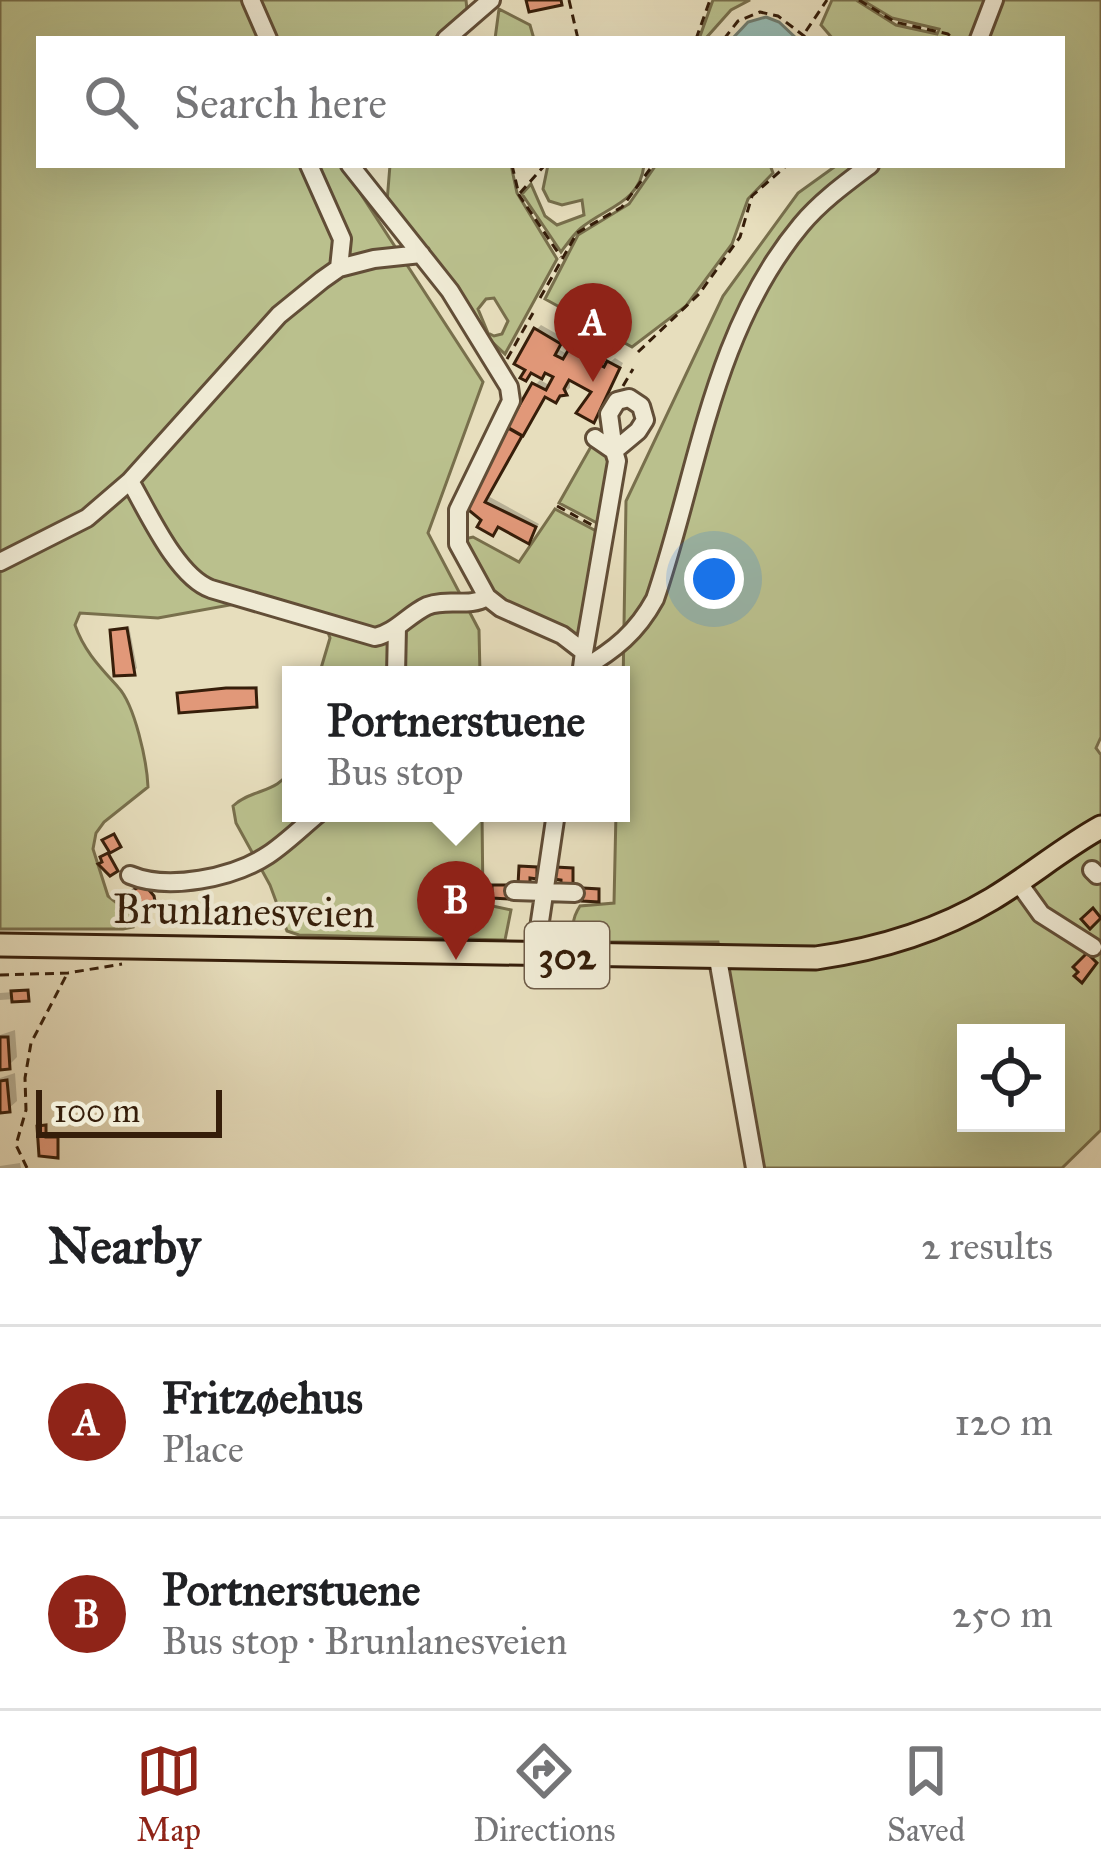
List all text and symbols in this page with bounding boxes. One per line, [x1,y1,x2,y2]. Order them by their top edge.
search box [36,36,1065,168]
icon: search [78,69,144,135]
text: Search here [174,75,387,130]
pin: A [554,283,632,382]
your location [684,549,744,609]
popup [282,666,630,822]
text: Portnerstuene [327,693,585,748]
text: Bus stop [327,748,463,796]
pin: B [417,861,495,960]
street label: Brunlanesveien [113,883,375,939]
road number: 302 [525,922,609,988]
map controls [957,1024,1065,1132]
button: locate [957,1024,1065,1132]
scale bar [36,1084,222,1137]
text: 100 m [54,1091,140,1131]
text: Nearby [48,1215,200,1277]
text: 2 results [921,1222,1053,1270]
text: Fritzøehus [162,1370,363,1425]
text: A [74,1398,100,1446]
text: 120 m [954,1398,1053,1446]
text: Place [162,1425,244,1473]
text: Portnerstuene [162,1562,420,1617]
text: B [74,1590,100,1638]
text: 250 m [952,1590,1053,1638]
text: Bus stop · Brunlanesveien [162,1617,567,1665]
tab: Map [136,1738,202,1850]
tab: Directions [473,1738,615,1850]
tab: Saved [887,1738,965,1850]

